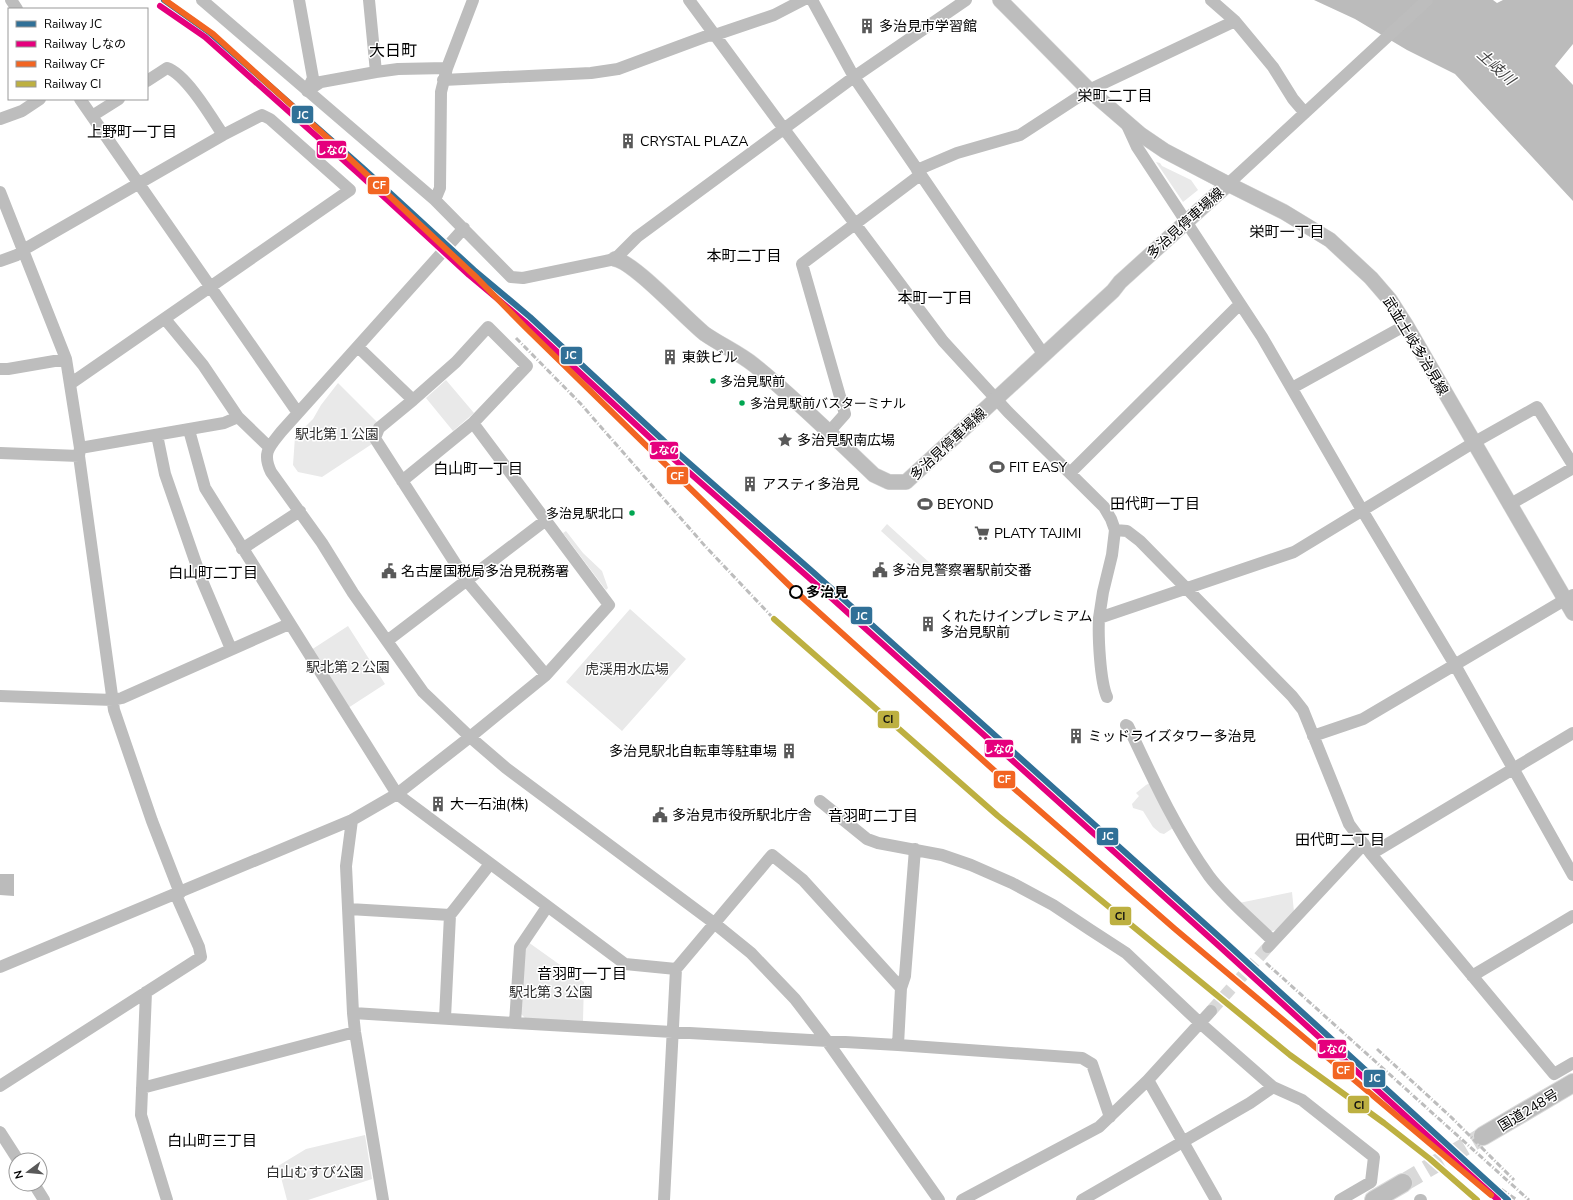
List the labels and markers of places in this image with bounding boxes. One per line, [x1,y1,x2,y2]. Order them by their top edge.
building icon: 多治見市学習館 [858,17,876,35]
place label: 多治見市学習館 [879,17,977,36]
building icon: CRYSTAL PLAZA [619,132,637,150]
place label: CRYSTAL PLAZA [640,132,748,151]
building icon: 東鉄ビル [661,348,679,366]
place label: 東鉄ビル [682,348,738,367]
place label: 多治見駅前 [720,373,785,391]
marker: 多治見駅前 [708,376,718,386]
place label: 多治見駅前バスターミナル [750,395,906,413]
marker: 多治見駅前バスターミナル [737,398,747,408]
place icon: 多治見駅南広場 [776,431,794,449]
place label: 多治見駅南広場 [797,431,895,450]
sports icon: FIT EASY [988,458,1006,476]
place label: FIT EASY [1009,458,1068,477]
building icon: アスティ多治見 [741,475,759,493]
place label: アスティ多治見 [762,475,859,494]
sports icon: BEYOND [916,495,934,513]
place label: BEYOND [937,495,994,514]
place label: 多治見駅北口 [546,505,624,523]
marker: 多治見駅北口 [627,508,637,518]
supermarket icon: PLATY TAJIMI [973,524,991,542]
place label: PLATY TAJIMI [994,524,1081,543]
public building icon: 多治見警察署駅前交番 [871,561,889,579]
place label: 多治見警察署駅前交番 [892,561,1032,580]
public building icon: 名古屋国税局多治見税務署 [380,562,398,580]
place label: 名古屋国税局多治見税務署 [401,562,569,581]
place label: 多治見 [806,583,848,602]
marker: 多治見 [789,585,803,599]
place label: くれたけインプレミアム 多治見駅前 [940,607,1093,642]
building icon: くれたけインプレミアム 多治見駅前 [919,615,937,633]
building icon: ミッドライズタワー多治見 [1067,727,1085,745]
place label: ミッドライズタワー多治見 [1088,727,1256,746]
place label: 多治見駅北自転車等駐車場 [609,742,777,761]
building icon: 多治見駅北自転車等駐車場 [780,742,798,760]
building icon: 大一石油(株) [429,795,447,813]
place label: 大一石油(株) [450,795,529,814]
public building icon: 多治見市役所駅北庁舎 [651,806,669,824]
place label: 多治見市役所駅北庁舎 [672,806,812,825]

